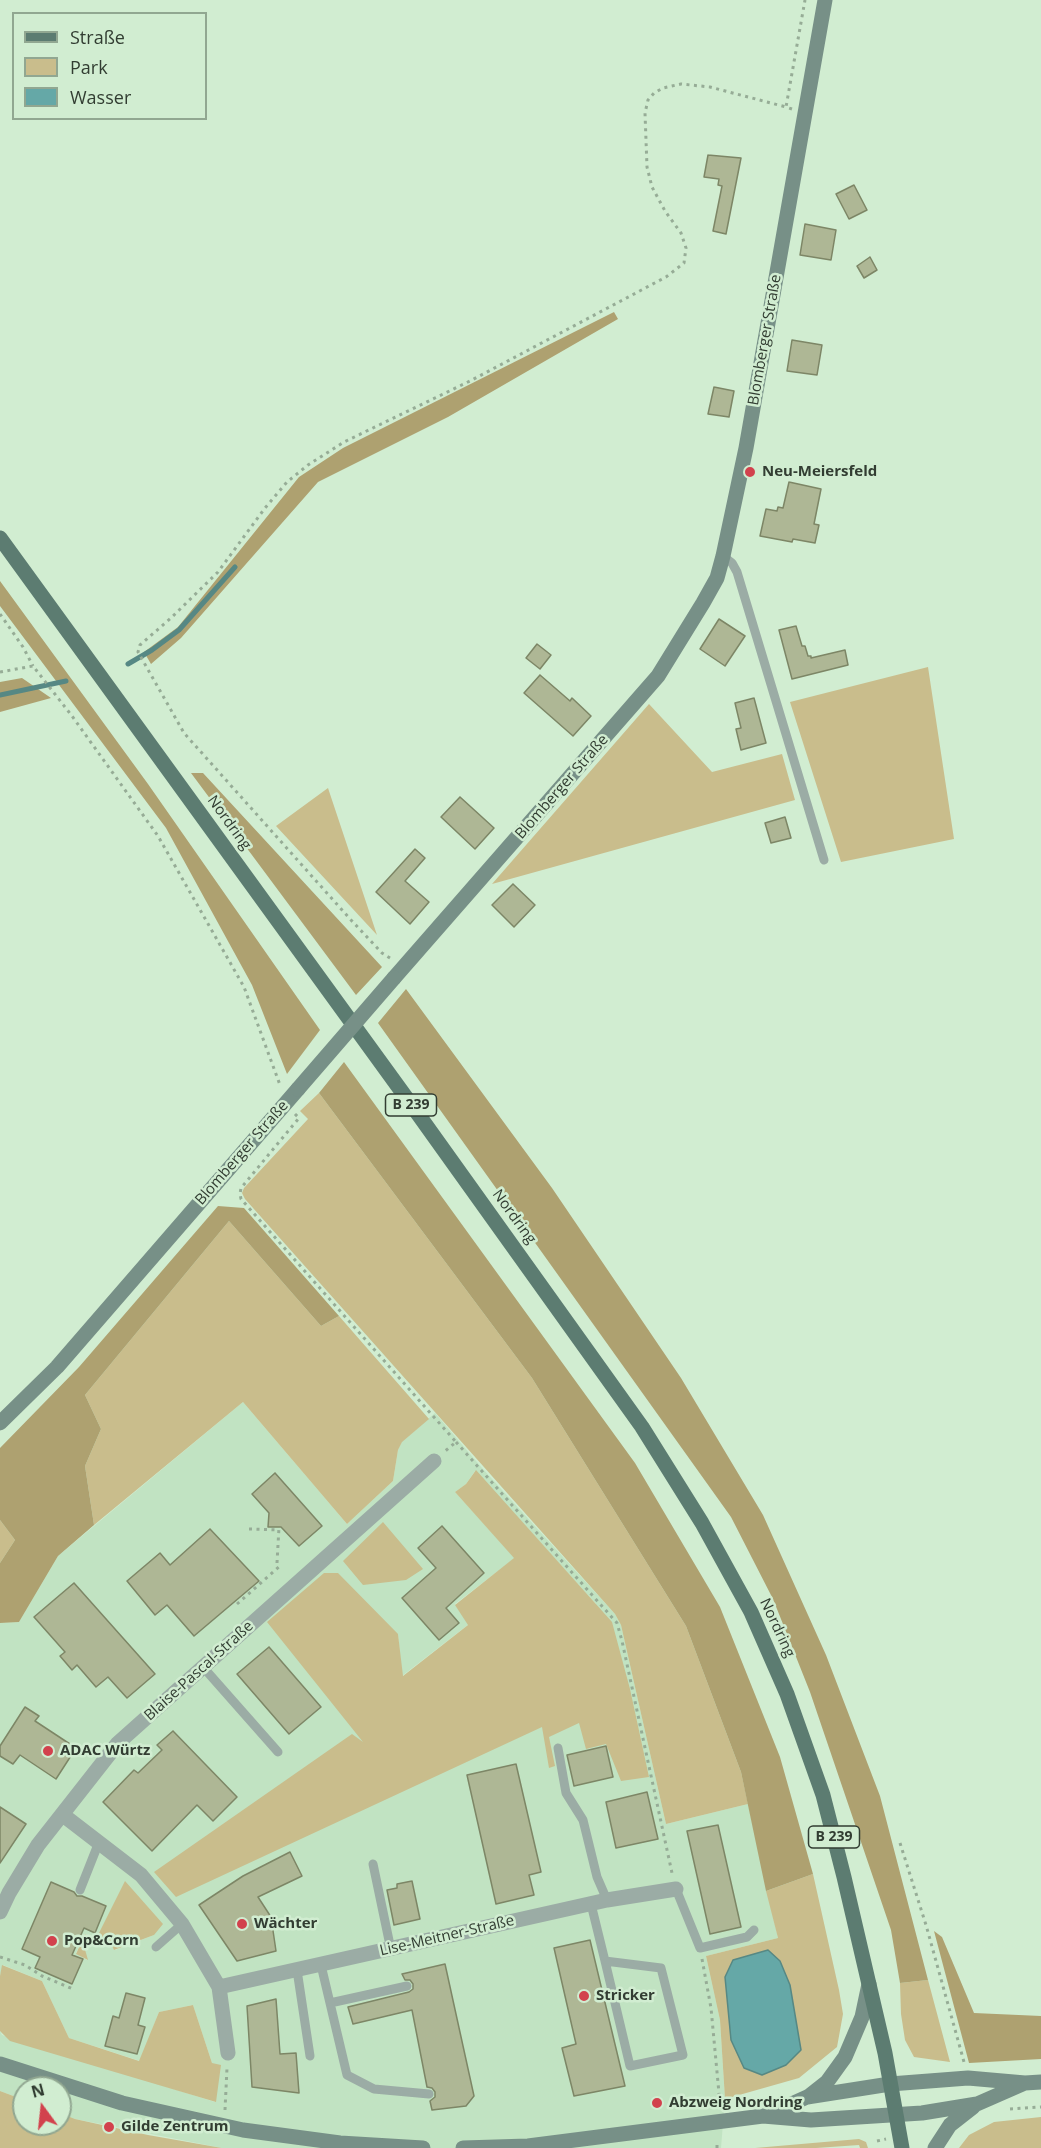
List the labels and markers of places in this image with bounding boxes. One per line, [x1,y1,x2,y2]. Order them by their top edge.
place label: Neu-Meiersfeld [762,463,877,481]
marker: Neu-Meiersfeld [743,465,757,479]
place label: ADAC Würtz [60,1742,150,1760]
marker: ADAC Würtz [41,1744,55,1758]
place label: Wächter [254,1915,317,1933]
marker: Wächter [235,1917,249,1931]
place label: Pop&Corn [64,1932,139,1950]
marker: Pop&Corn [45,1934,59,1948]
place label: Stricker [596,1987,655,2005]
marker: Stricker [577,1989,591,2003]
place label: Abzweig Nordring [669,2094,802,2112]
marker: Abzweig Nordring [650,2096,664,2110]
place label: Gilde Zentrum [121,2118,229,2136]
marker: Gilde Zentrum [102,2120,116,2134]

